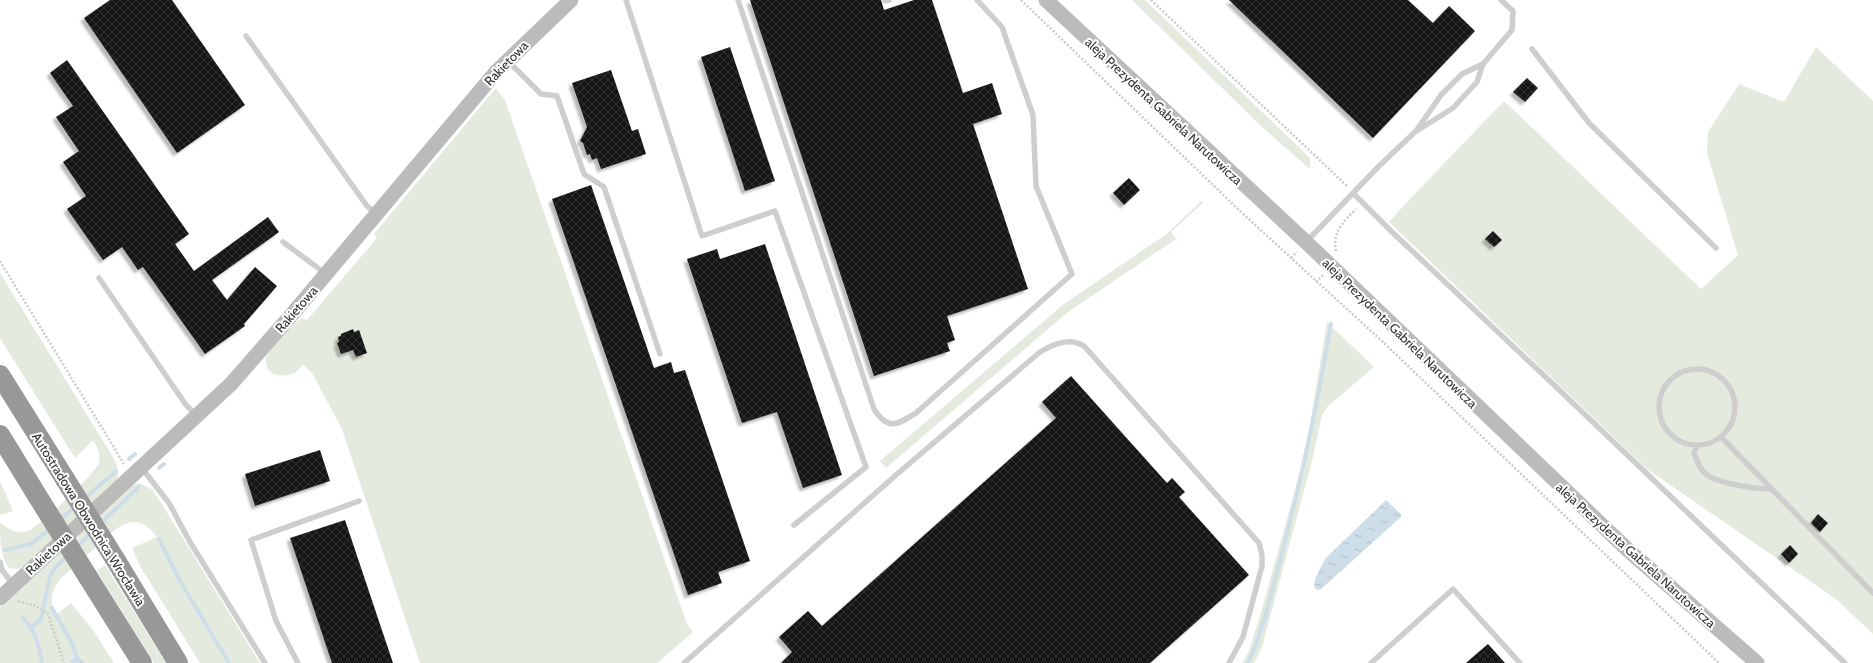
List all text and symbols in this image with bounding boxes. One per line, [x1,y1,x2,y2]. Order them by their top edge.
street label: aleja Prezydenta Gabriela Narutowicza [1081,34,1246,189]
street label: Rakietowa [481,37,532,89]
street label: aleja Prezydenta Gabriela Narutowicza [1319,255,1481,413]
street label: Rakietowa [272,282,321,335]
street label: Autostradowa Obwodnica Wrocławia [29,429,150,609]
street label: aleja Prezydenta Gabriela Narutowicza [1552,479,1720,632]
street label: Rakietowa [22,527,75,578]

